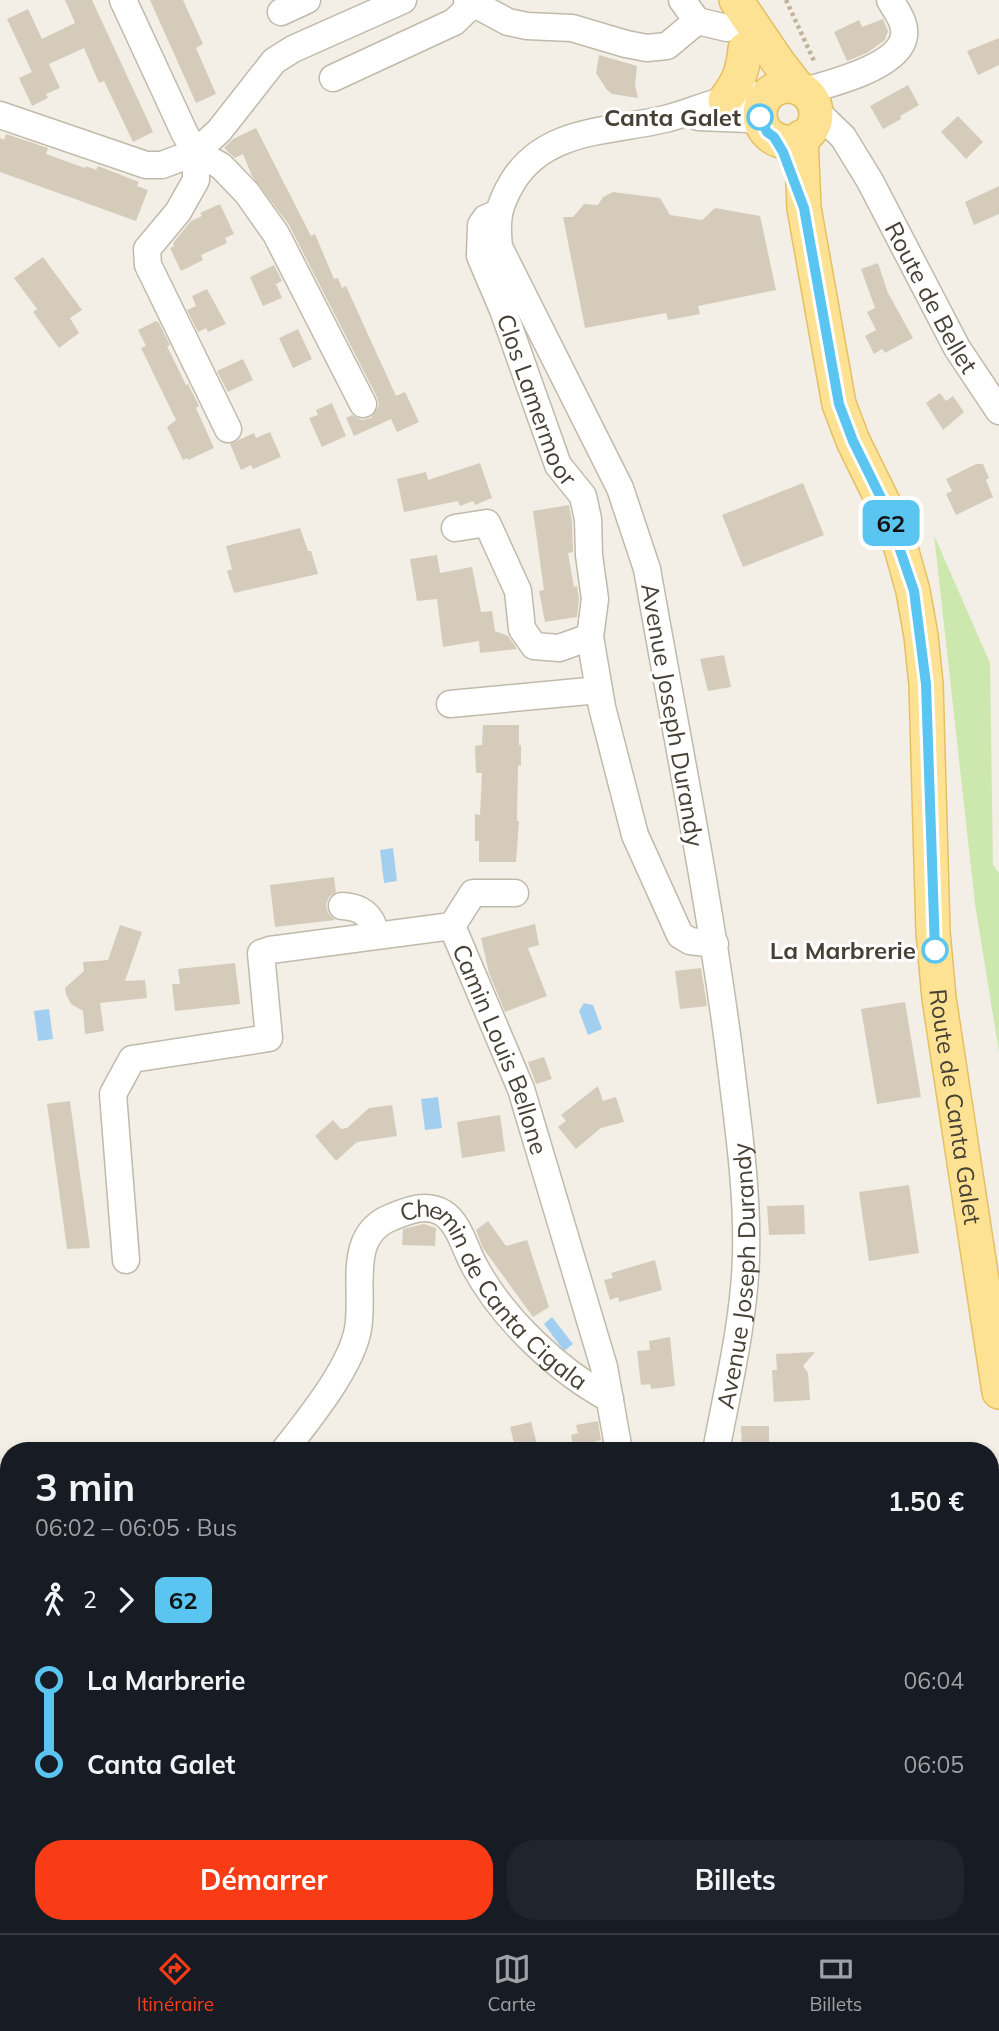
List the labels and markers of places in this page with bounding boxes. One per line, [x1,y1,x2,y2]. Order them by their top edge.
place label: Canta Galet [604,102,741,132]
marker: Canta Galet [747,104,773,130]
place label: La Marbrerie [770,935,916,965]
marker: La Marbrerie [922,937,948,963]

